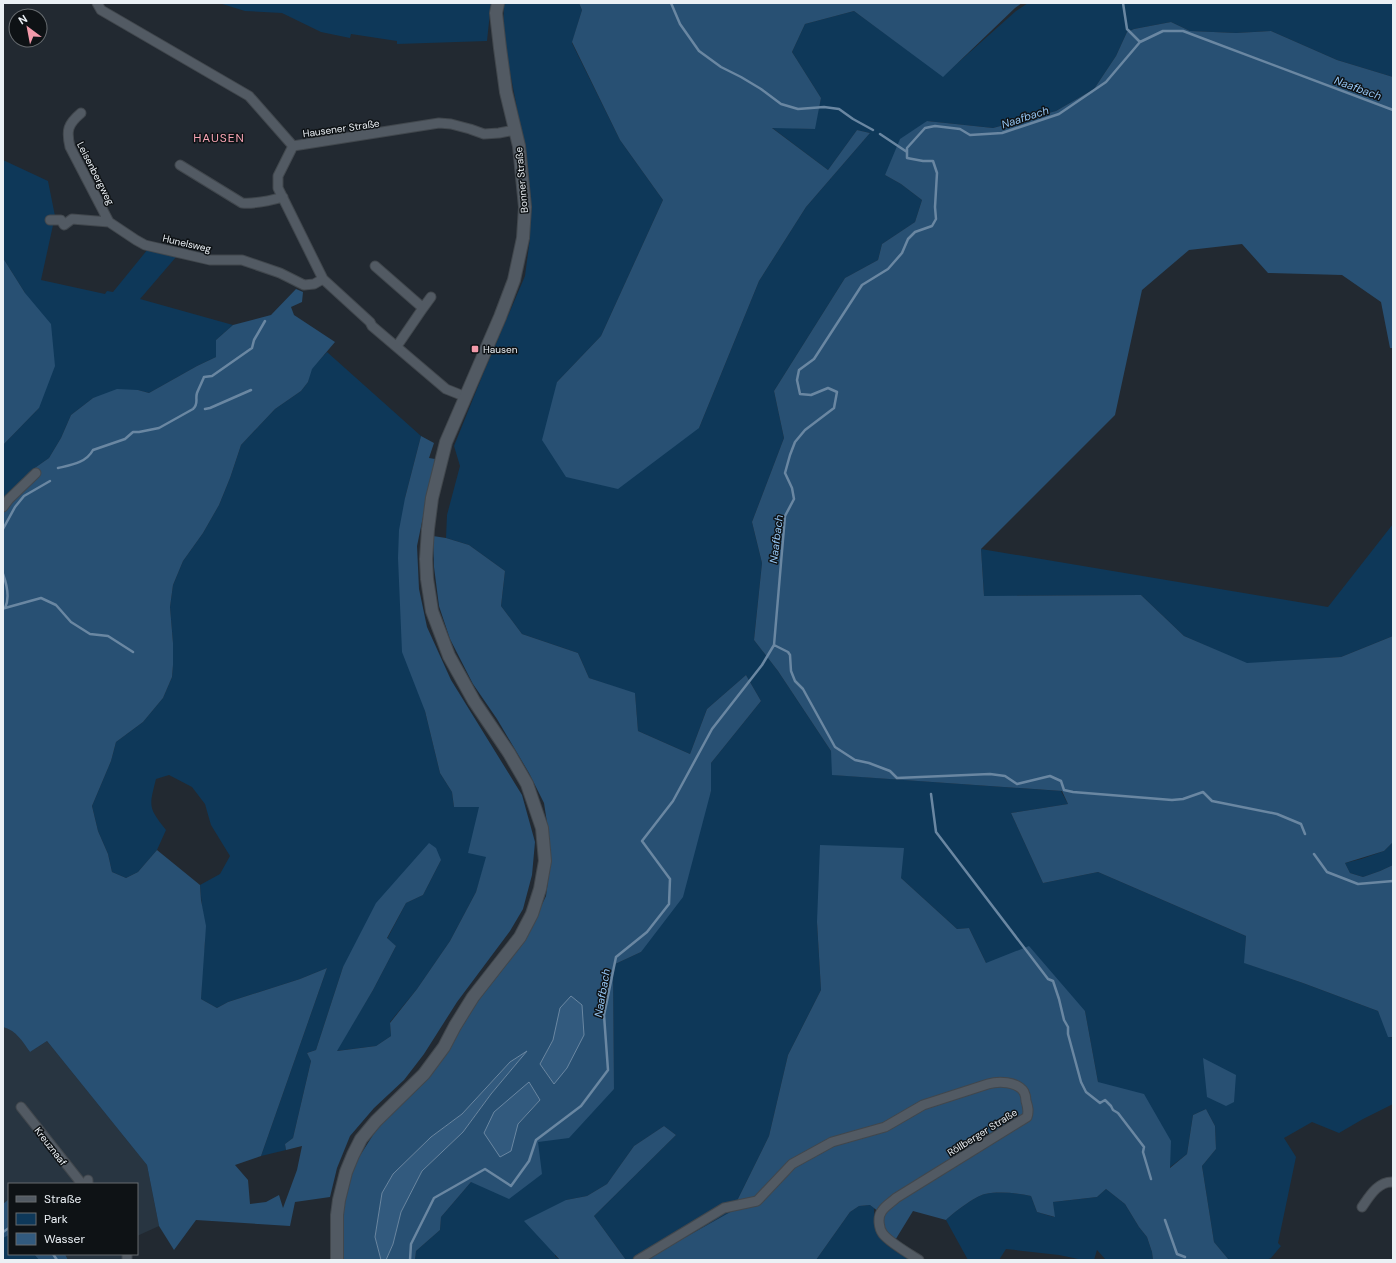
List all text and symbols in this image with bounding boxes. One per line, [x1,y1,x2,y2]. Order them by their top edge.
north arrow [8,8,48,48]
text: N [16,11,30,28]
water label: Naafbach [1333,73,1383,103]
water label: Naafbach [1000,103,1050,131]
street label: Hausener Straße [302,117,381,140]
district label: HAUSEN [193,130,245,146]
street label: Leisenbergweg [74,139,117,207]
street label: Bonner Straße [512,146,531,214]
street label: Hunelsweg [161,232,213,256]
place label: Hausen [483,343,518,356]
marker: Hausen [470,344,480,354]
water label: Naafbach [766,514,786,564]
water label: Naafbach [591,968,613,1018]
street label: Röllberger Straße [945,1106,1020,1159]
street label: Kreuznaaf [32,1124,70,1169]
legend [8,1183,138,1255]
text: Straße [44,1191,81,1207]
text: Park [44,1211,68,1227]
text: Wasser [44,1231,85,1247]

